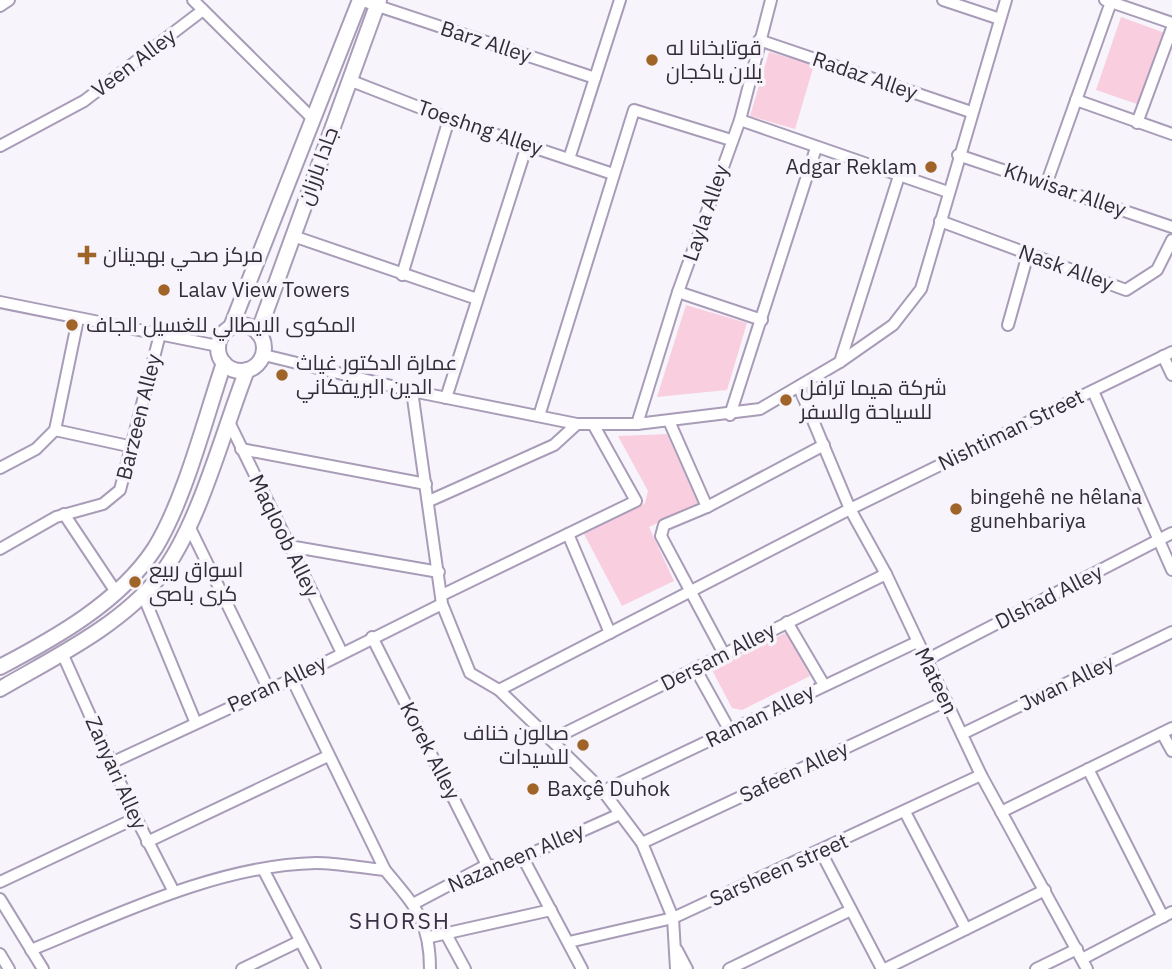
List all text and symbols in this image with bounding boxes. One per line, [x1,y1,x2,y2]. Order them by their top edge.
street label: Barz Alley [437,13,536,69]
street label: Veen Alley [86,21,182,103]
place label: قوتابخانا له يلان ياكجان [666,33,763,85]
street label: Radaz Alley [809,44,922,106]
marker: قوتابخانا له يلان ياكجان [644,52,660,68]
street label: Toeshng Alley [414,93,547,162]
street label: جادا بارزان [290,123,344,209]
place label: Adgar Reklam [785,152,917,180]
street label: Khwisar Alley [1001,155,1131,223]
marker: Adgar Reklam [923,159,939,175]
street label: Layla Alley [675,160,735,265]
street label: Nask Alley [1015,237,1118,297]
place label: مركز صحي بهدينان [103,240,263,271]
marker: مركز صحي بهدينان [77,245,97,265]
place label: Lalav View Towers [178,275,350,303]
marker: Lalav View Towers [156,282,172,298]
place label: المكوى الايطالي للغسيل الجاف [86,310,356,341]
marker: المكوى الايطالي للغسيل الجاف [64,317,80,333]
place label: عمارة الدكتور غياث الدين البريفكاني [296,348,458,403]
street label: Barzeen Alley [109,350,167,483]
marker: عمارة الدكتور غياث الدين البريفكاني [274,367,290,383]
place label: شركة هيما ترافل للسياحة والسفر [799,373,947,425]
street label: Nishtiman Street [933,382,1088,477]
marker: شركة هيما ترافل للسياحة والسفر [778,392,794,408]
street label: Maqloob Alley [243,469,327,602]
place label: bingehê ne hêlana gunehbariya [970,482,1142,534]
marker: bingehê ne hêlana gunehbariya [948,501,964,517]
place label: اسواق ربيع كرى باصى [149,555,243,607]
street label: Dlshad Alley [990,557,1107,635]
marker: اسواق ربيع كرى باصى [127,574,143,590]
street label: Dersam Alley [656,615,780,697]
street label: Mateen [909,643,965,718]
street label: Jwan Alley [1015,647,1119,717]
street label: Peran Alley [223,648,331,718]
street label: Raman Alley [701,677,819,753]
street label: Korek Alley [394,697,468,805]
street label: Zanyari Alley [79,712,155,834]
place label: صالون خناف للسيدات [463,718,569,770]
street label: Safeen Alley [735,734,853,808]
marker: صالون خناف للسيدات [575,737,591,753]
place label: Baxçê Duhok [547,774,670,802]
marker: Baxçê Duhok [525,781,541,797]
street label: Nazaneen Alley [443,816,589,898]
street label: Sarsheen street [705,826,852,912]
district label: SHORSH [349,905,451,935]

